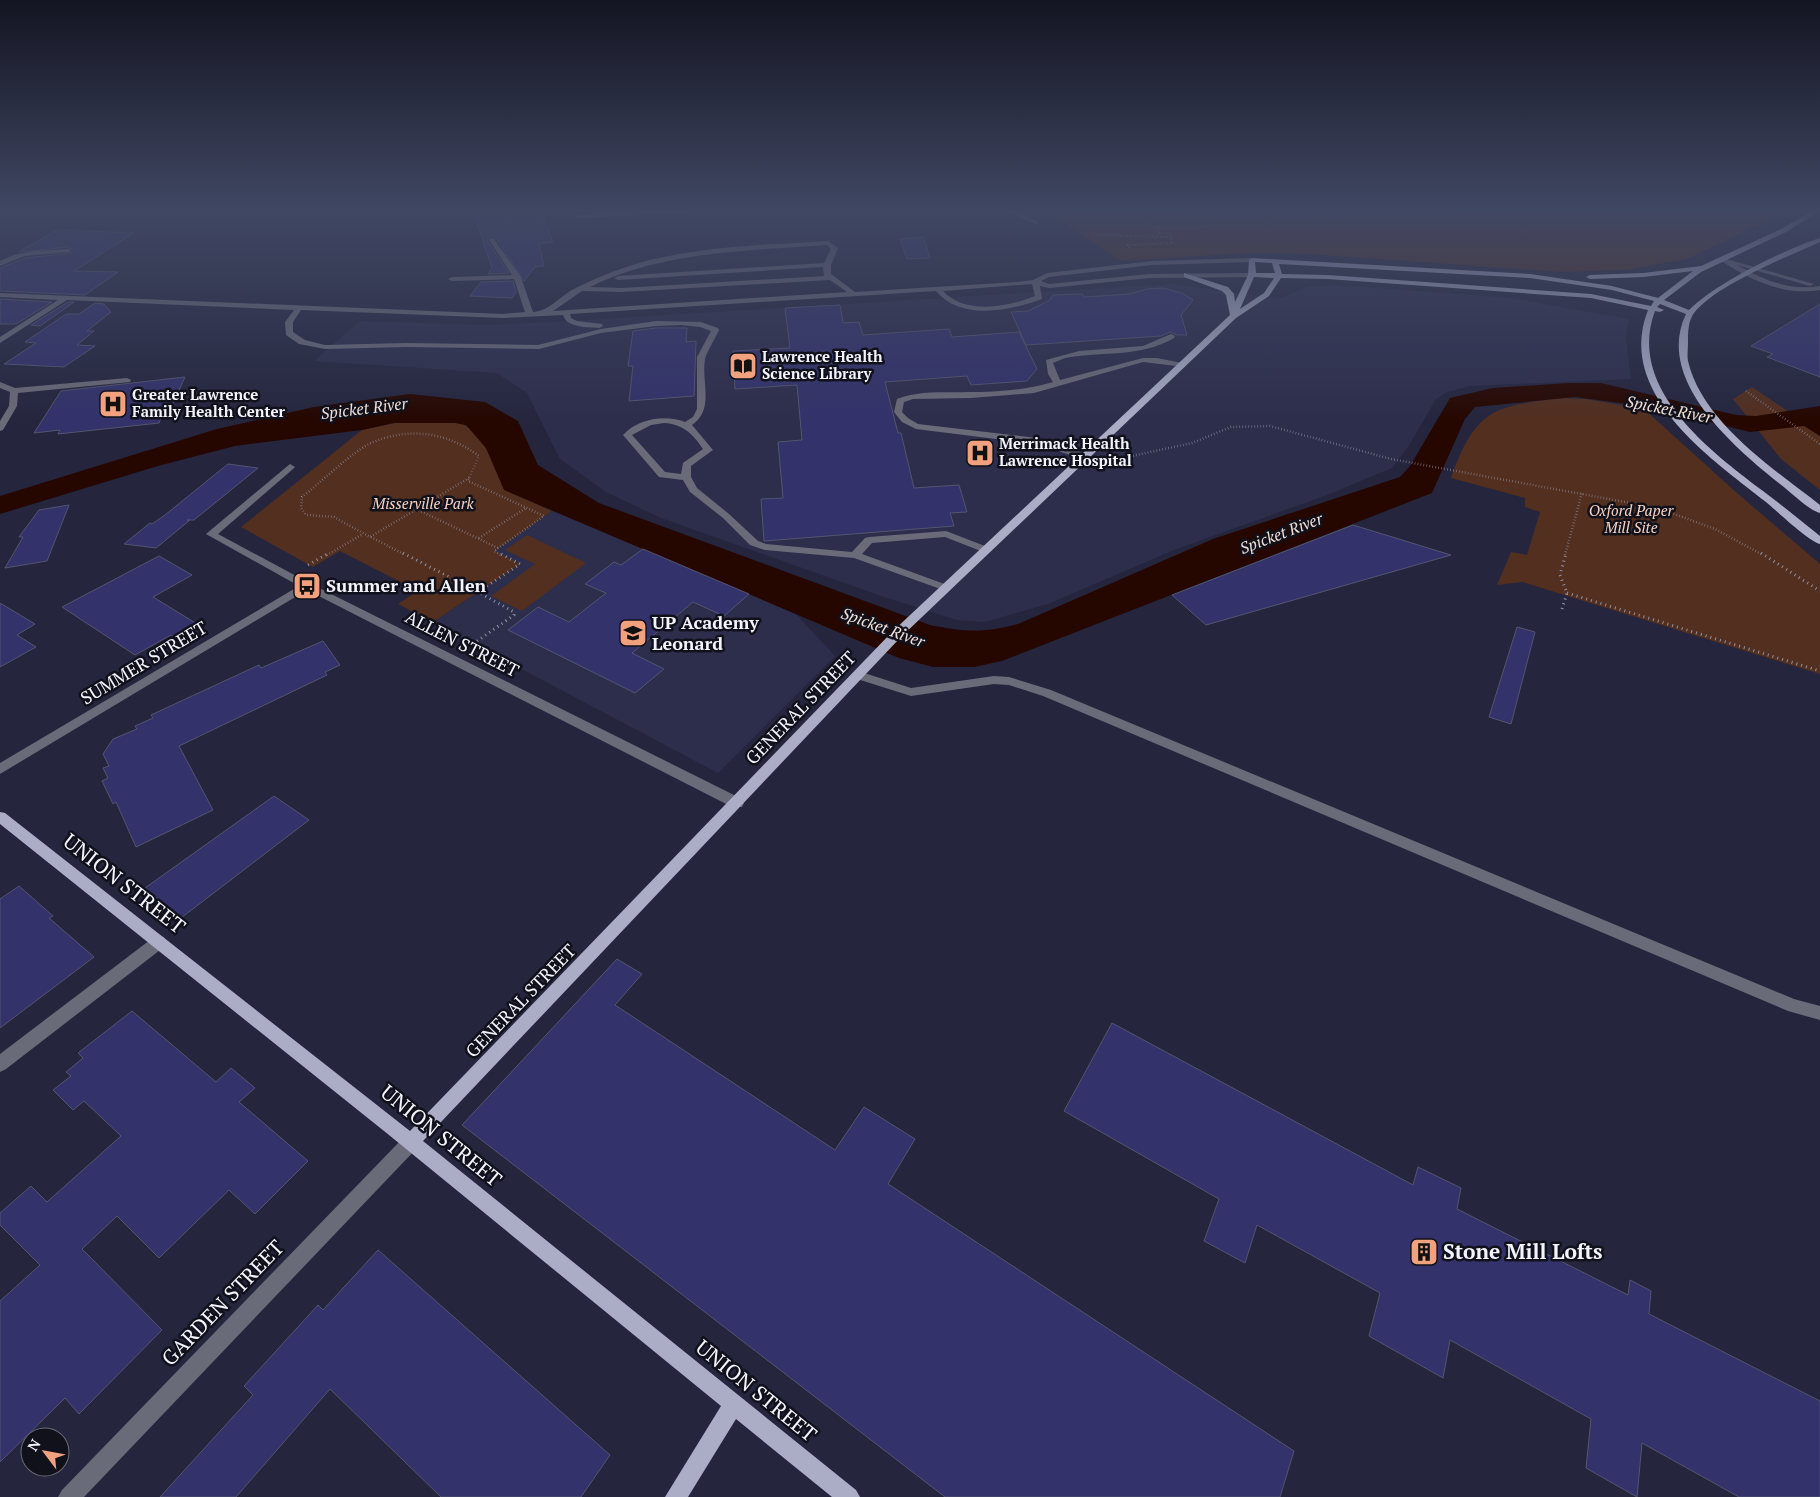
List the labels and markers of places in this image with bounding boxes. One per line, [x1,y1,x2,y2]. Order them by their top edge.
place label: Lawrence Health Science Library [762,346,883,383]
library icon: Lawrence Health Science Library [728,351,758,381]
place label: Greater Lawrence Family Health Center [132,384,286,421]
hospital icon: Greater Lawrence Family Health Center [98,389,128,419]
place label: Merrimack Health Lawrence Hospital [999,433,1132,470]
hospital icon: Merrimack Health Lawrence Hospital [965,438,995,468]
bus stop icon: Summer and Allen [292,571,322,601]
place label: Summer and Allen [326,573,487,597]
place label: UP Academy Leonard [652,610,759,655]
school or university icon: UP Academy Leonard [618,618,648,648]
building icon: Stone Mill Lofts [1409,1237,1439,1267]
place label: Stone Mill Lofts [1443,1237,1602,1265]

